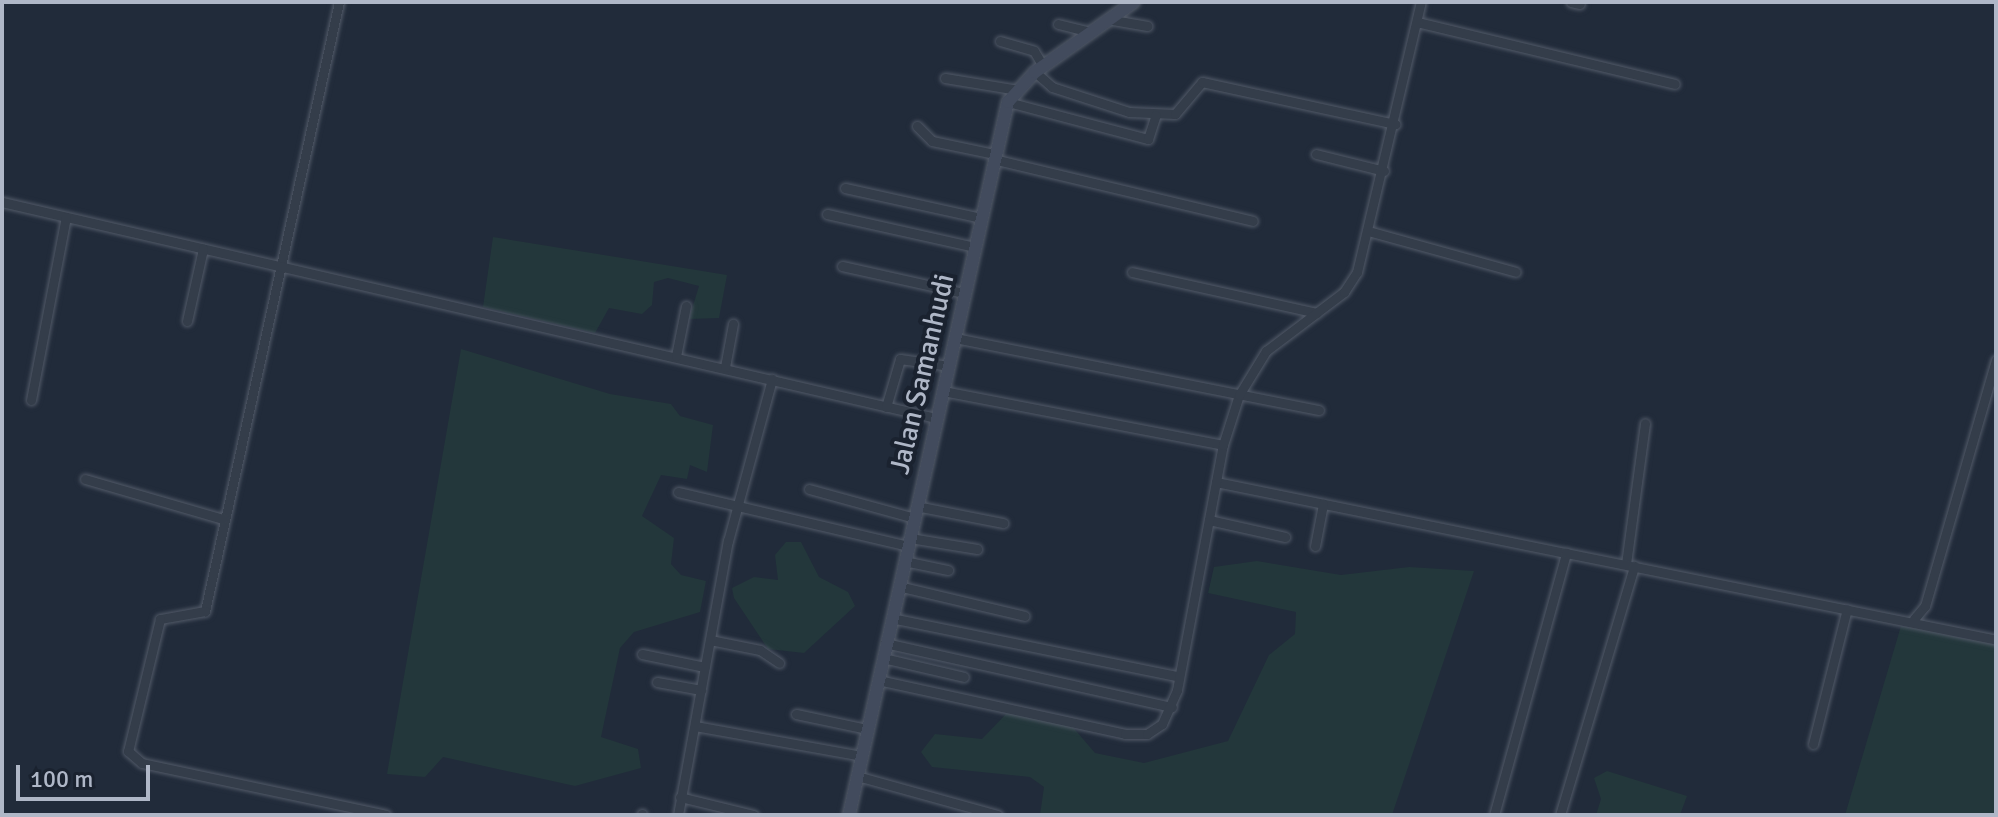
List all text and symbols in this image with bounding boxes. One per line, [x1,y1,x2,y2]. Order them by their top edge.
street label: Jalan Samanhudi [883,271,961,477]
scale bar [20,749,154,799]
text: 100 m [30,764,93,794]

